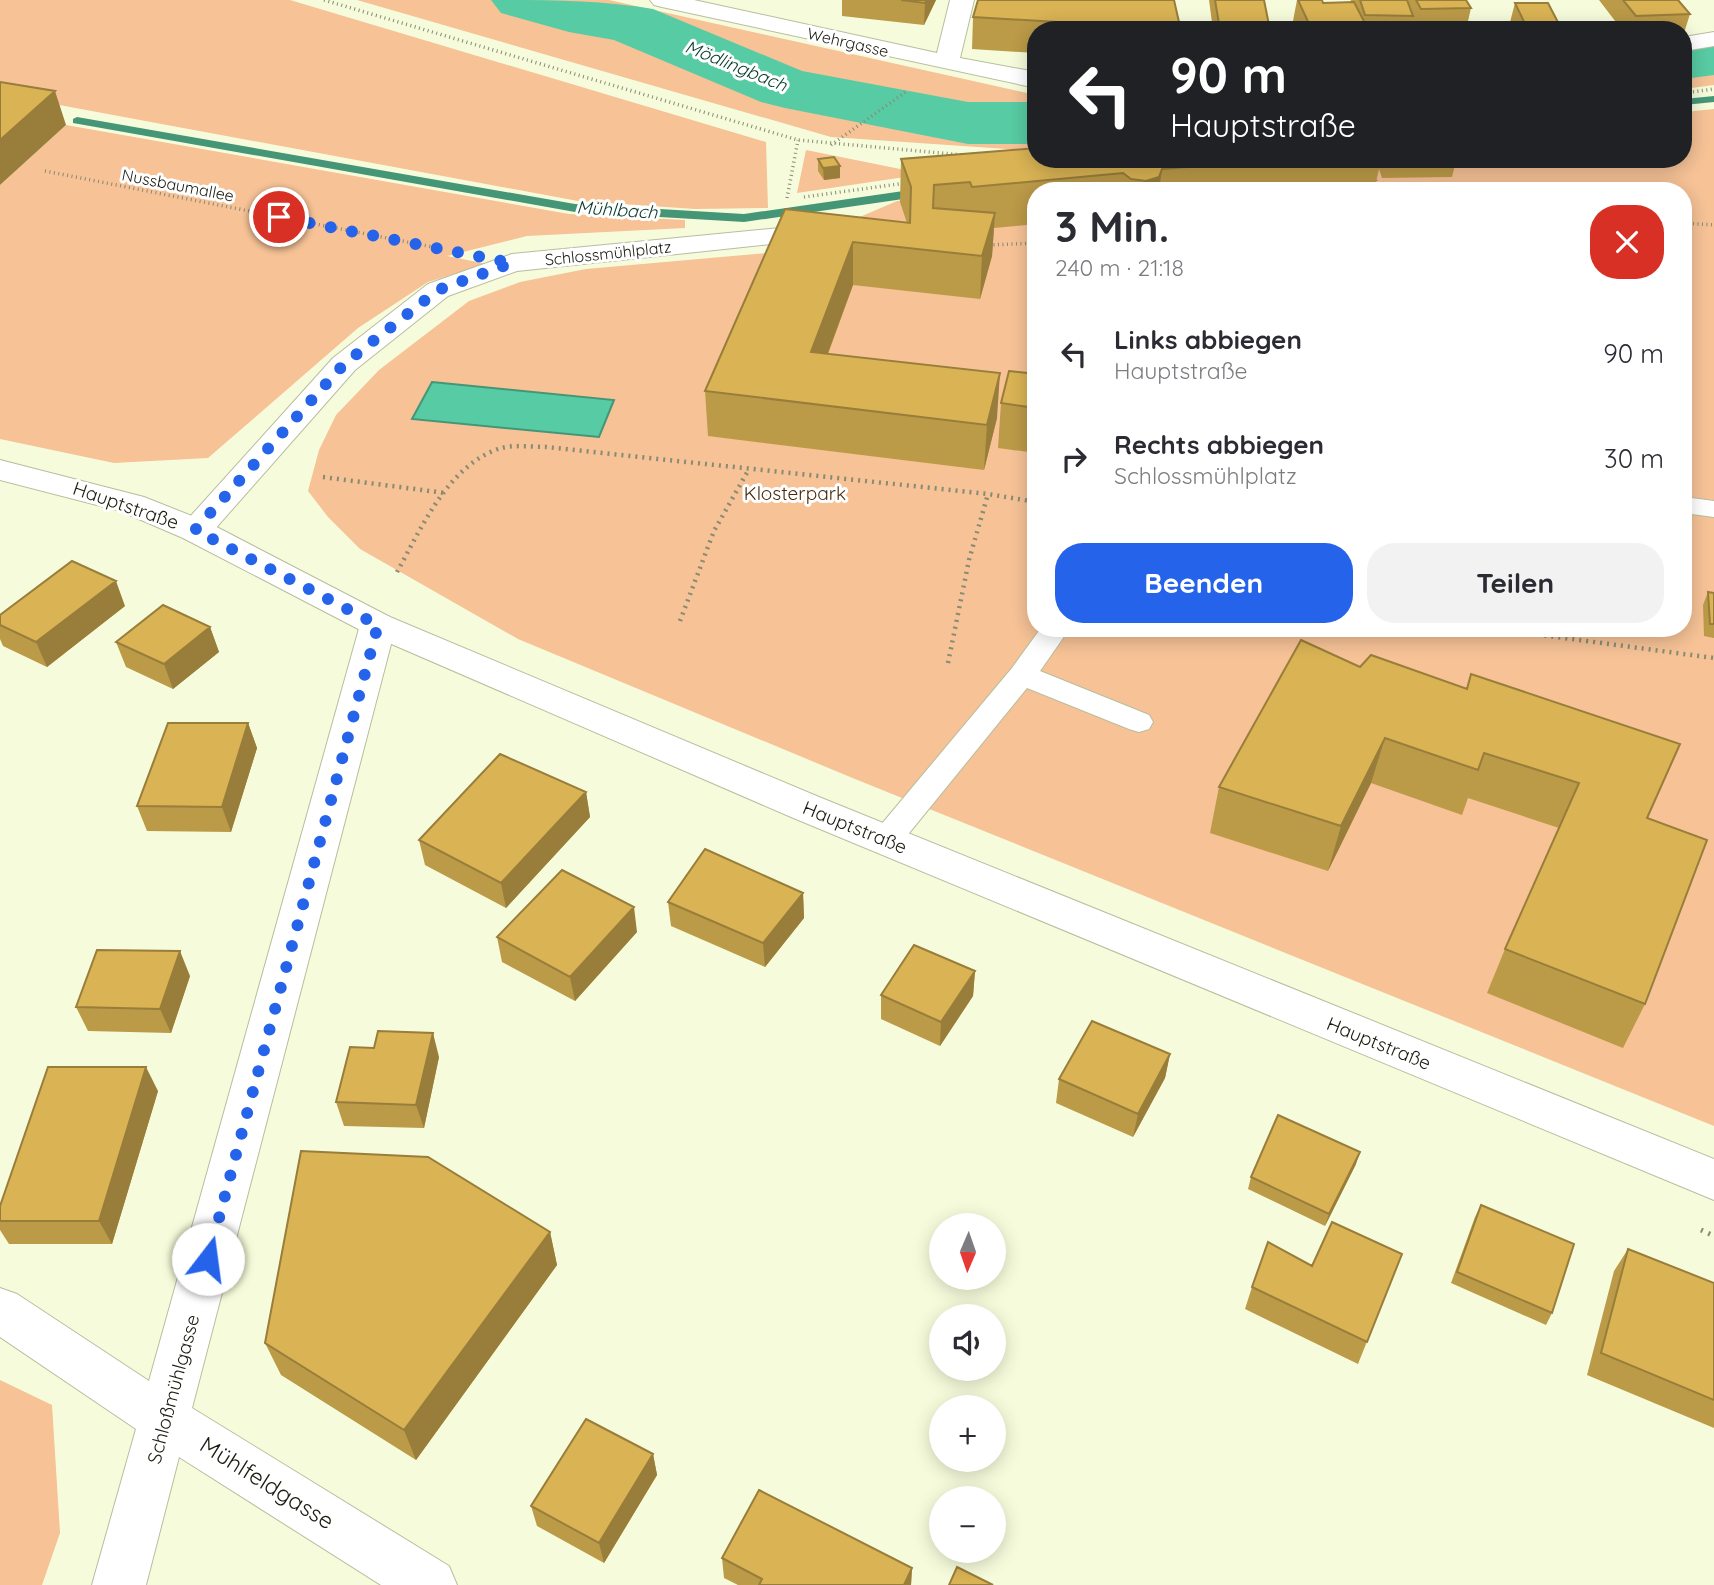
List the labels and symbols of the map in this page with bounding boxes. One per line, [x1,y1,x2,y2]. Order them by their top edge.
street label: Wehrgasse [805,23,891,61]
water label: Mödlingbach [682,35,791,97]
street label: Nussbaumallee [120,164,236,206]
pin [249,187,309,247]
water label: Mühlbach [576,195,659,224]
street label: Schlossmühlplatz [544,236,672,270]
street label: Hauptstraße [70,476,182,534]
park label: Klosterpark [744,481,846,505]
street label: Hauptstraße [799,795,911,859]
street label: Hauptstraße [1323,1011,1435,1075]
north arrow [929,1213,1006,1290]
position arrow [171,1222,245,1296]
street label: Schloßmühlgasse [142,1312,204,1466]
street label: Mühlfeldgasse [195,1430,340,1535]

